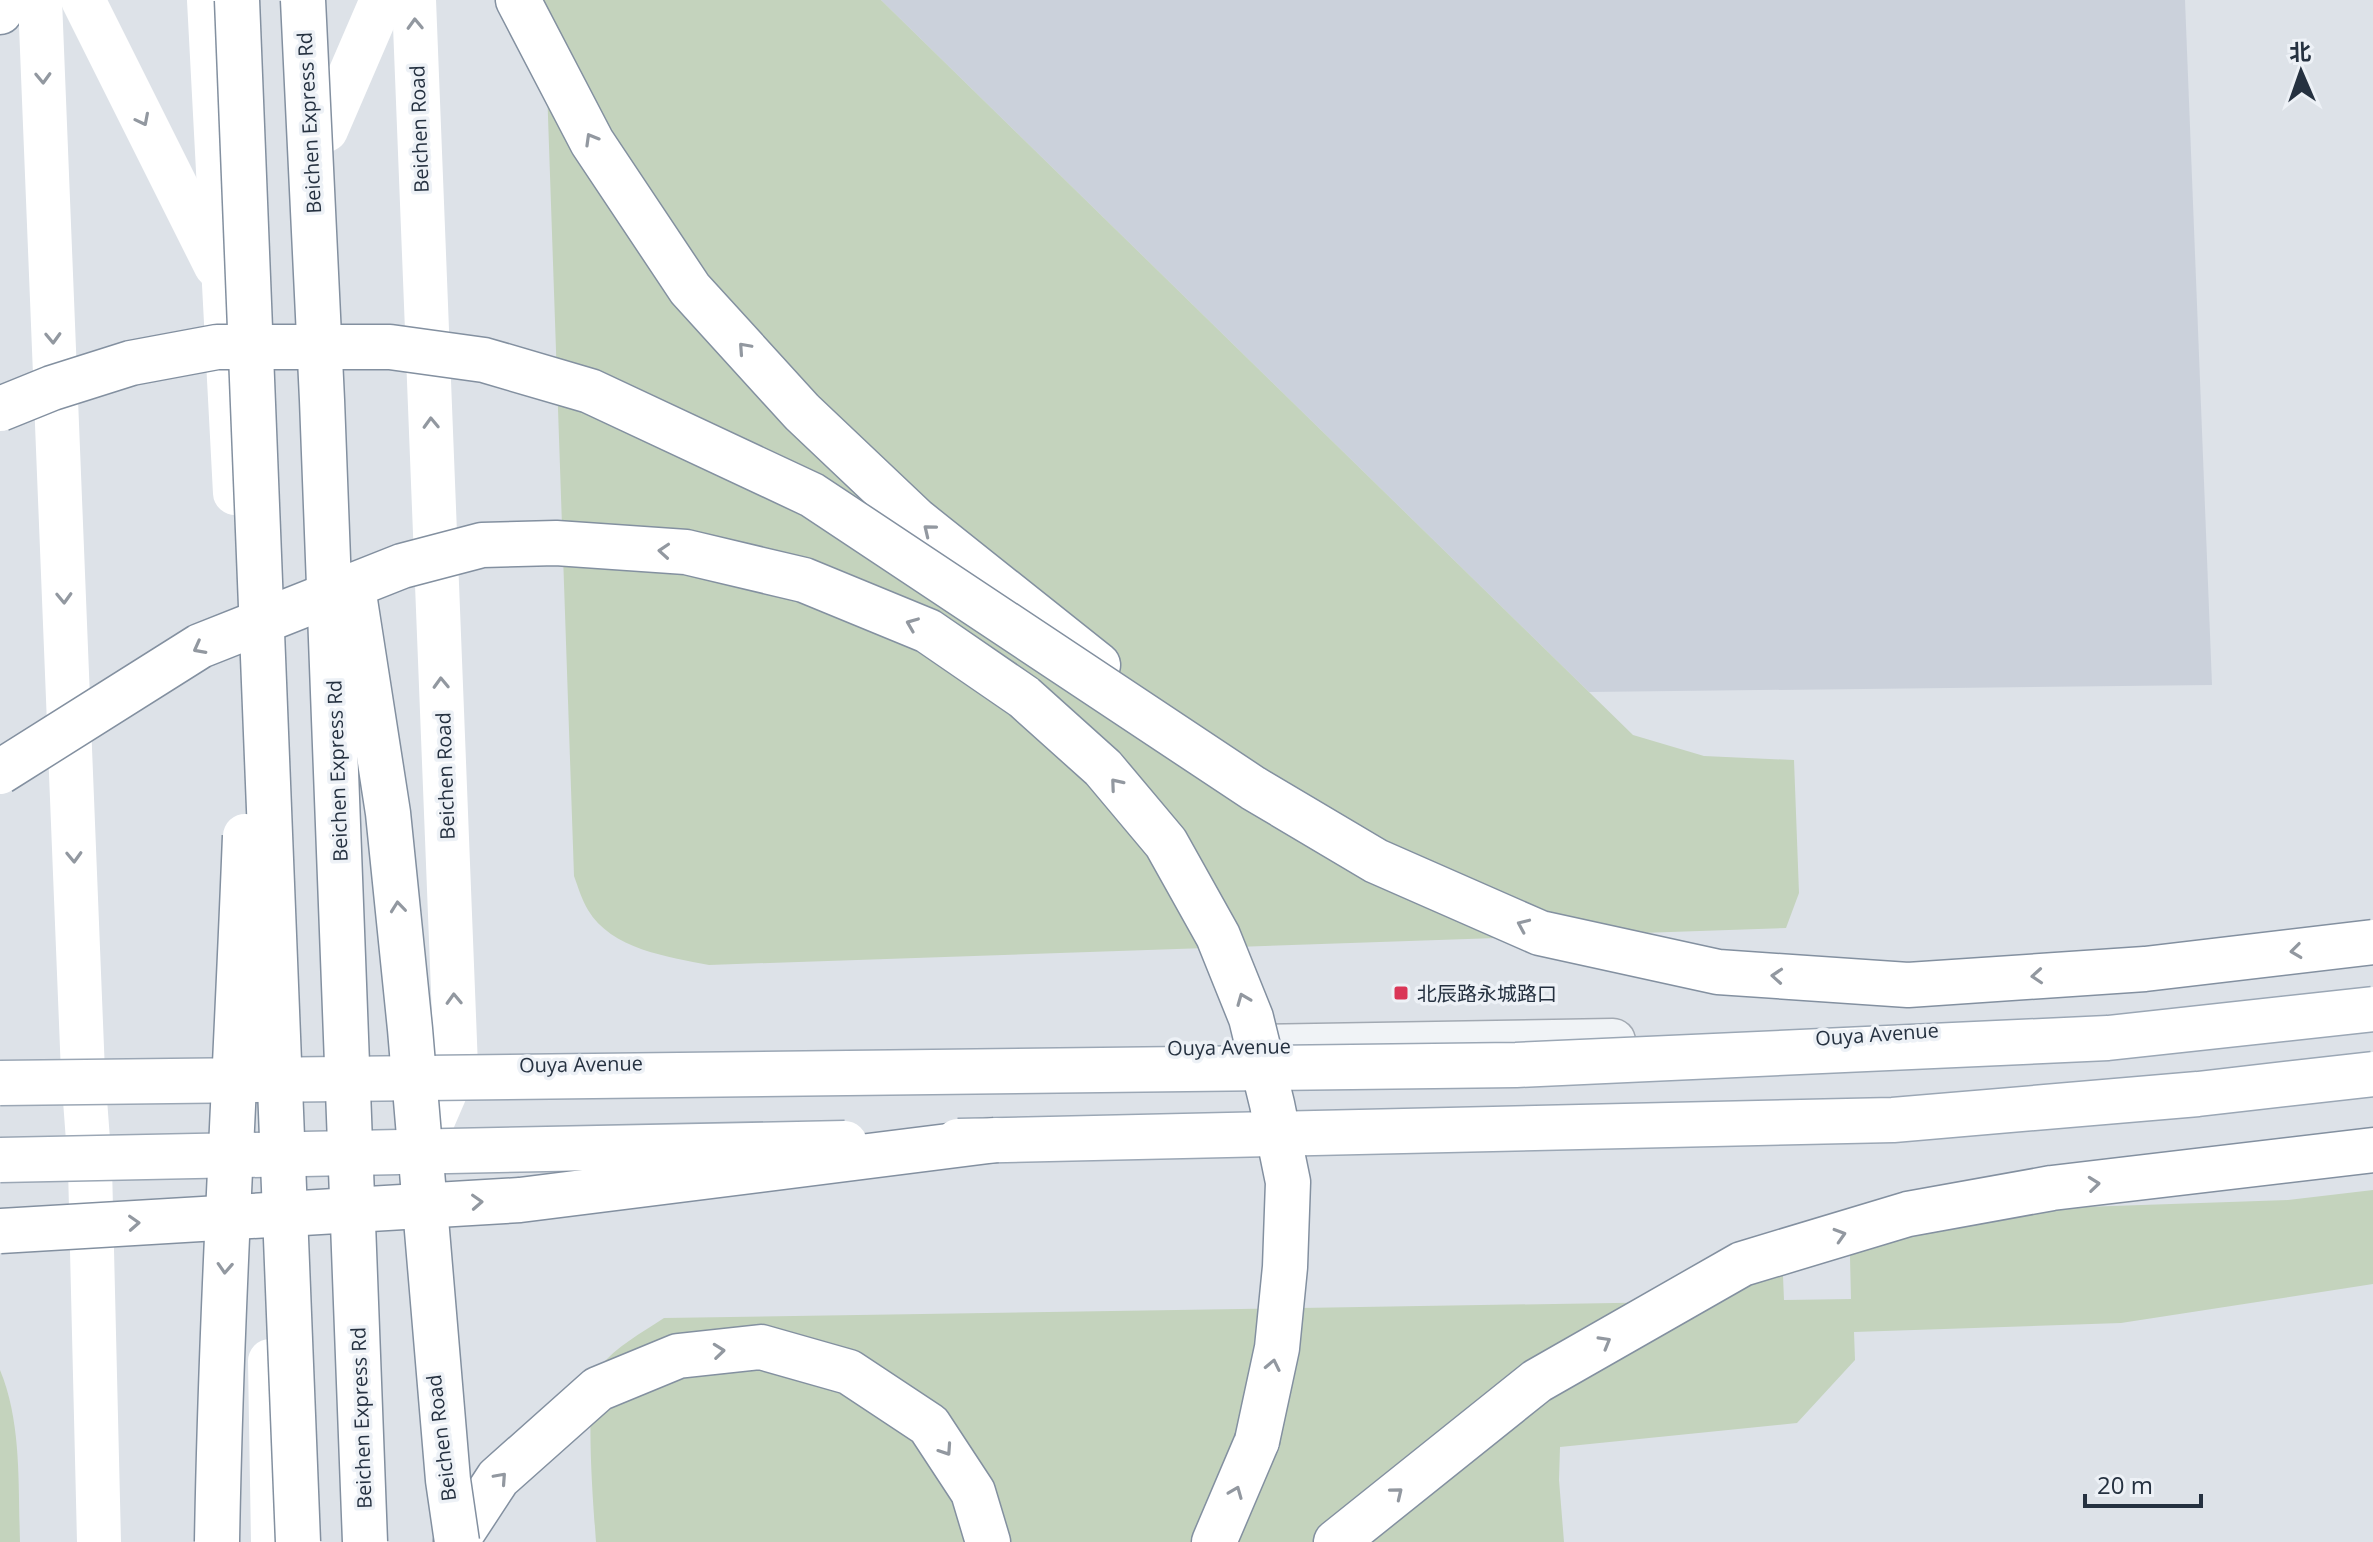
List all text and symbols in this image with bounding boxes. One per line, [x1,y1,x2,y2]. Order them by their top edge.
one-way arrow [406,17,423,30]
street label: Beichen Express Rd [291,32,327,214]
north arrow [2261,32,2341,112]
text: 北 [2289,36,2312,66]
street label: Beichen Road [403,65,435,193]
one-way arrow [34,72,51,85]
one-way arrow [133,111,148,126]
one-way arrow [585,133,601,147]
one-way arrow [45,332,62,345]
one-way arrow [739,343,753,357]
one-way arrow [422,416,439,429]
one-way arrow [923,526,938,540]
one-way arrow [657,543,670,560]
one-way arrow [55,592,72,605]
one-way arrow [906,618,920,634]
one-way arrow [193,638,208,654]
one-way arrow [433,676,450,689]
street label: Beichen Express Rd [320,680,354,862]
street label: Beichen Road [429,712,461,840]
one-way arrow [1111,778,1126,793]
one-way arrow [66,851,83,864]
one-way arrow [389,900,406,913]
one-way arrow [1517,919,1532,935]
one-way arrow [2289,943,2302,960]
one-way arrow [2030,967,2043,984]
one-way arrow [1770,968,1783,985]
place label: 北辰路永城路口 [1417,980,1557,1007]
marker: 北辰路永城路口 [1392,984,1410,1002]
one-way arrow [445,992,462,1005]
one-way arrow [1237,993,1253,1007]
street label: Ouya Avenue [1814,1016,1940,1052]
street label: Ouya Avenue [1167,1032,1291,1062]
street label: Ouya Avenue [519,1049,643,1079]
one-way arrow [2088,1175,2101,1192]
one-way arrow [471,1194,484,1211]
one-way arrow [128,1215,141,1232]
one-way arrow [1832,1228,1846,1244]
one-way arrow [217,1261,234,1274]
street label: Beichen Express Rd [344,1327,378,1509]
one-way arrow [1596,1336,1610,1352]
one-way arrow [713,1343,726,1360]
one-way arrow [1264,1359,1281,1372]
street label: Beichen Road [420,1373,462,1503]
one-way arrow [936,1442,951,1456]
scale bar [2085,1458,2201,1508]
text: 20 m [2097,1468,2153,1501]
one-way arrow [491,1473,505,1488]
one-way arrow [1226,1486,1243,1500]
one-way arrow [1388,1488,1402,1503]

